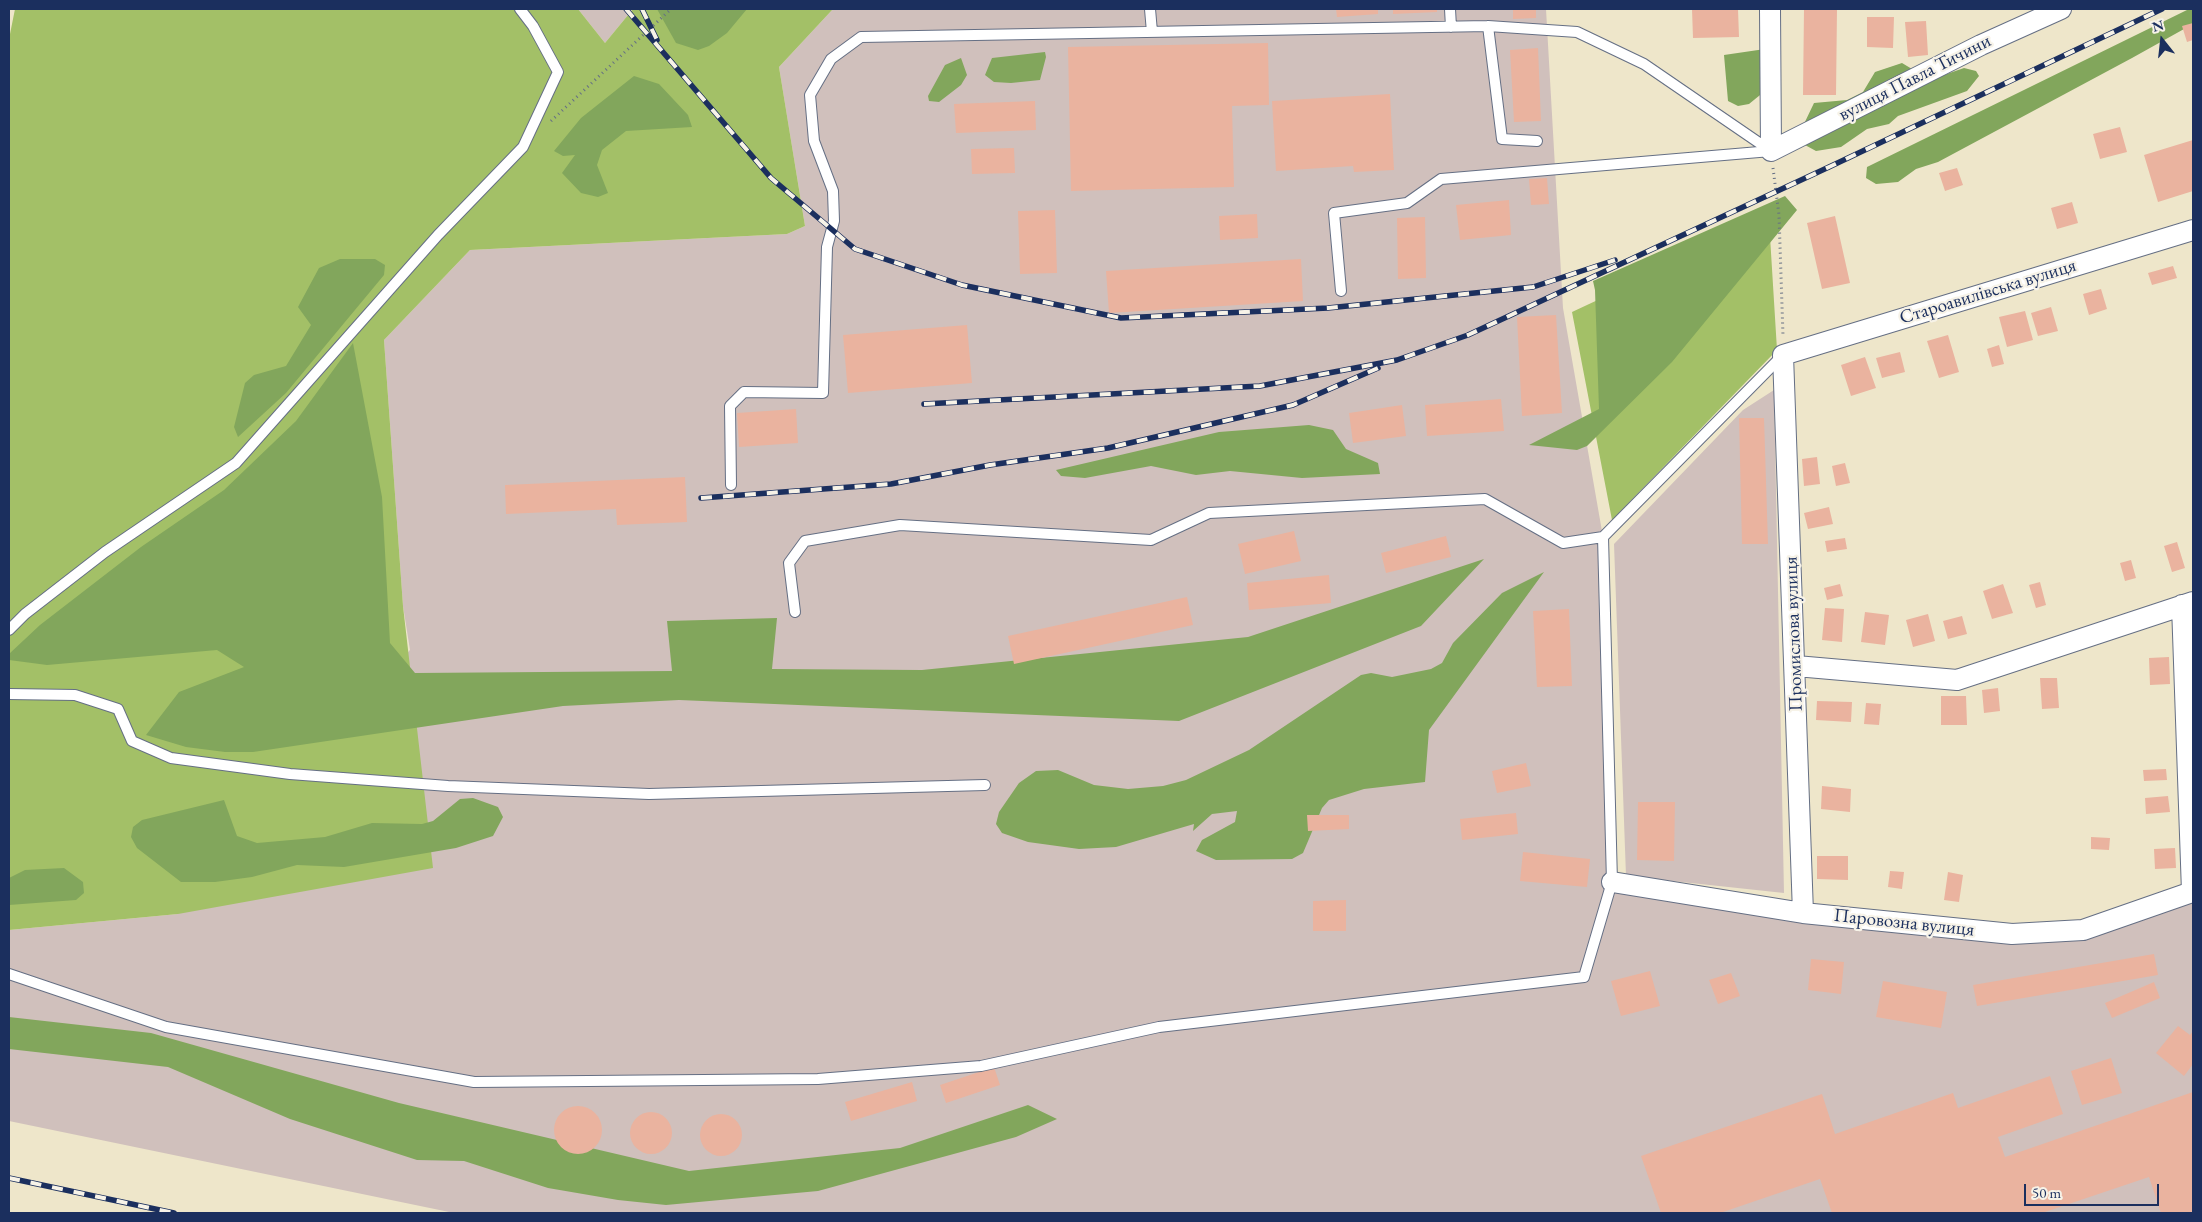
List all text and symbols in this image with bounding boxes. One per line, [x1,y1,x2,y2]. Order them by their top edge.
north arrow [2137,15,2187,65]
text: N [2150,15,2166,36]
street label: вулиця Павла Тичини [1835,30,1995,126]
street label: Староавилівська вулиця [1897,254,2079,330]
street label: Промислова вулиця [1780,556,1808,712]
street label: Паровозна вулиця [1833,904,1975,942]
scale bar [2027,1174,2162,1206]
text: 50 m [2032,1183,2061,1202]

